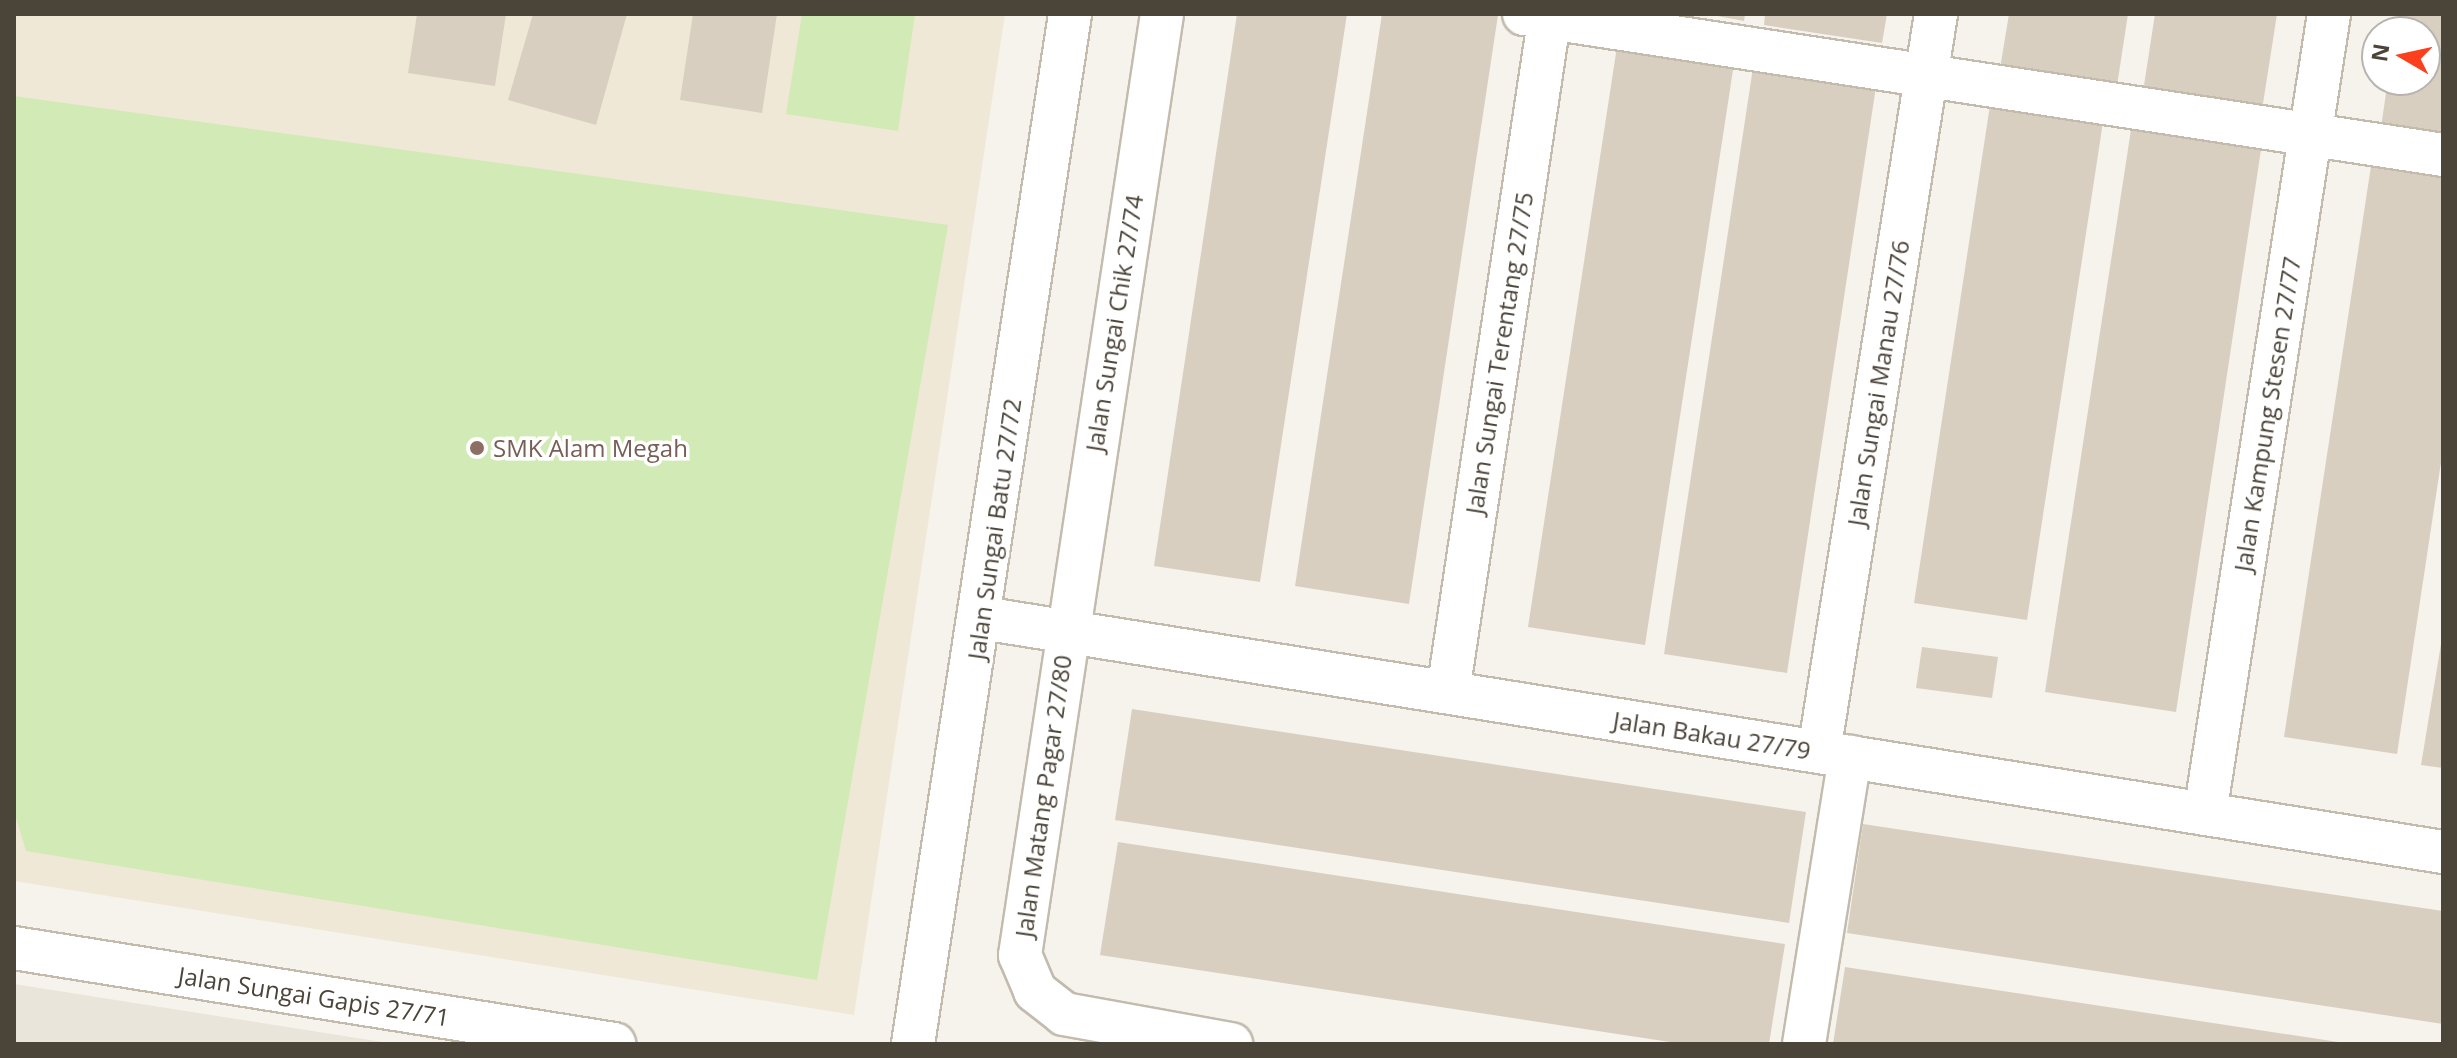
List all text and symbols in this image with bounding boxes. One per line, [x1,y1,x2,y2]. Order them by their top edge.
north arrow [2361,16,2441,96]
text: N [2363,41,2395,64]
street label: Jalan Sungai Terentang 27/75 [1459,190,1539,516]
street label: Jalan Sungai Chik 27/74 [1079,192,1149,454]
street label: Jalan Sungai Manau 27/76 [1841,238,1915,528]
street label: Jalan Kampung Stesen 27/77 [2228,254,2306,574]
street label: Jalan Sungai Batu 27/72 [961,397,1027,661]
place label: SMK Alam Megah [493,434,688,462]
marker: SMK Alam Megah [468,439,486,457]
street label: Jalan Matang Pagar 27/80 [1009,653,1077,939]
street label: Jalan Bakau 27/79 [1611,705,1813,765]
street label: Jalan Sungai Gapis 27/71 [176,960,452,1032]

